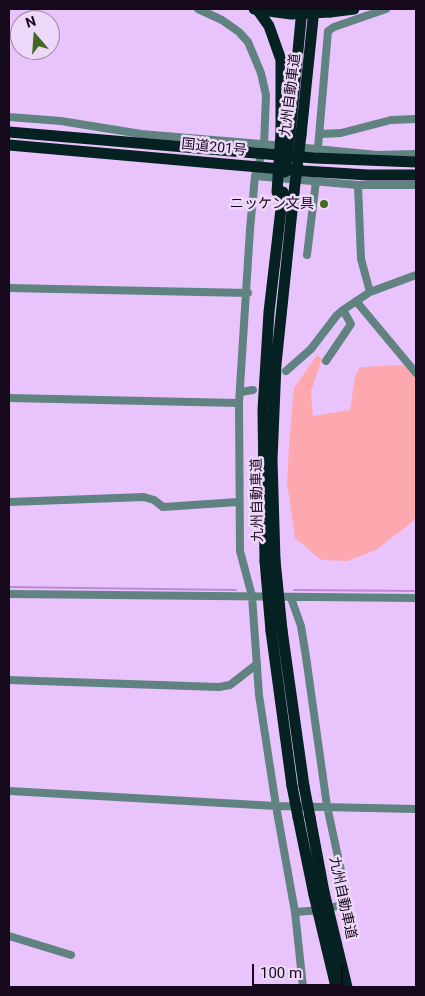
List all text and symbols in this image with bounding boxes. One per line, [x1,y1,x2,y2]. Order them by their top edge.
north arrow [10,10,60,60]
text: N [23,13,38,31]
street label: 九州自動車道 [278,52,304,138]
street label: 国道201号 [180,136,248,160]
place label: ニッケン文具 [230,196,314,212]
marker: ニッケン文具 [318,198,330,210]
street label: 九州自動車道 [249,458,267,542]
street label: 九州自動車道 [325,855,359,941]
scale bar [255,954,346,986]
text: 100 m [260,964,302,982]

